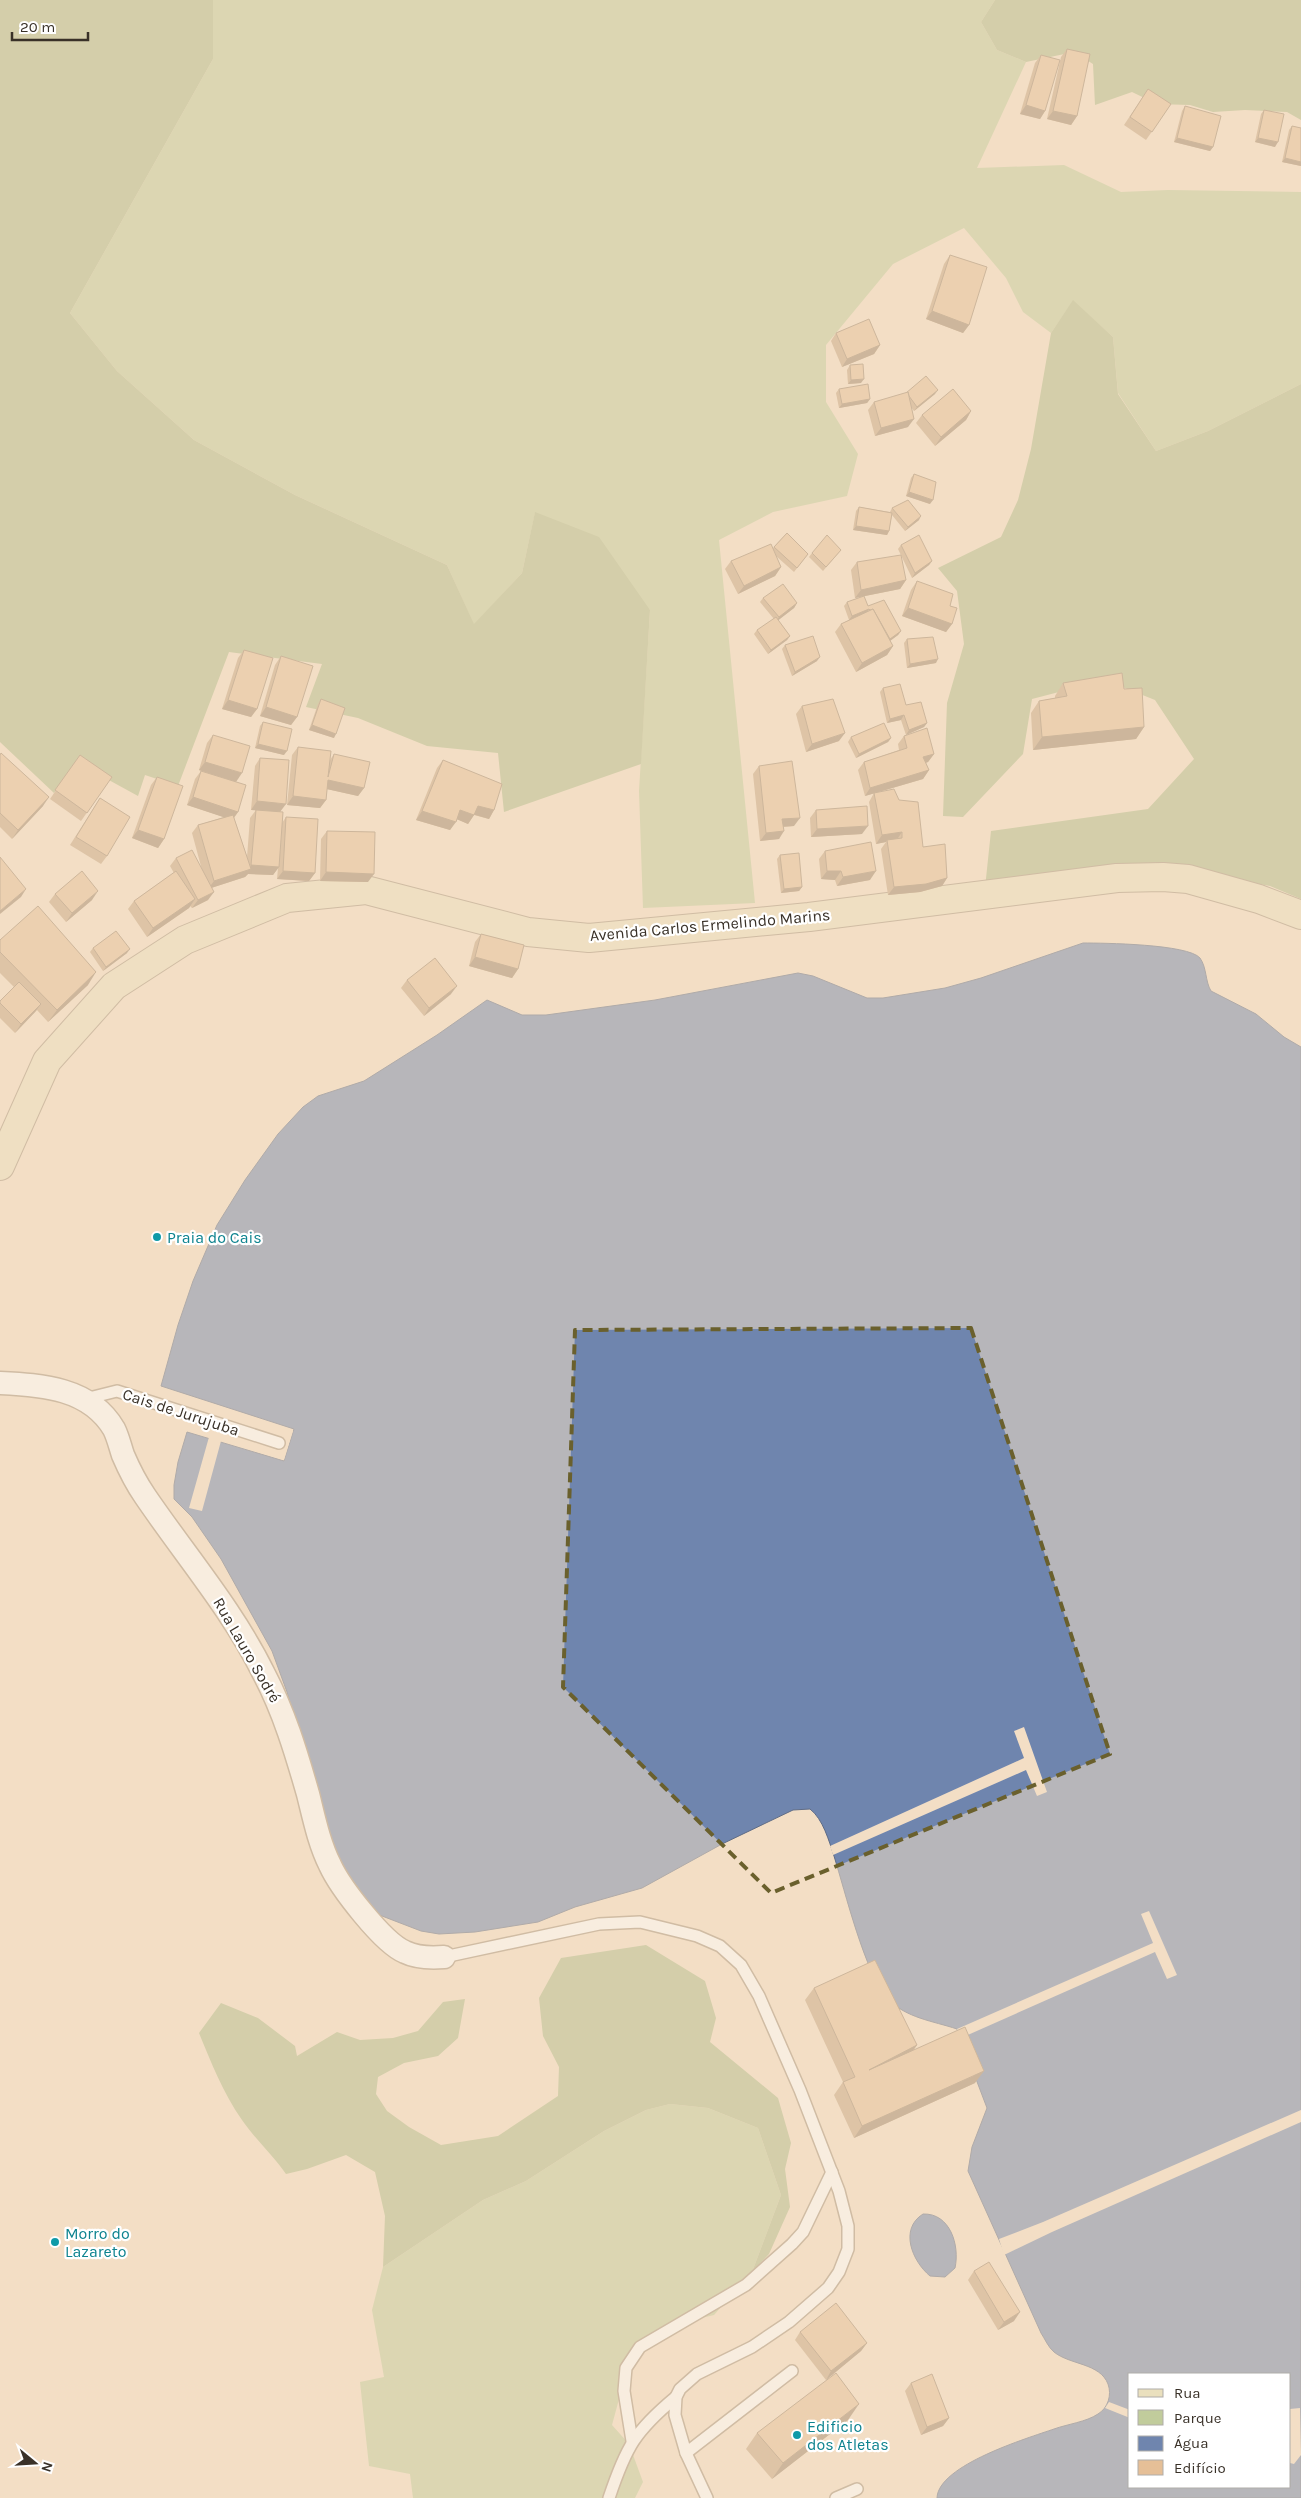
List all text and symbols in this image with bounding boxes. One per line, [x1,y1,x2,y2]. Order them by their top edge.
scale bar [12,10,89,42]
text: 20 m [20,18,55,36]
street label: Avenida Carlos Ermelindo Marins [589,905,831,945]
place label: Praia do Cais [167,1228,262,1247]
marker: Praia do Cais [151,1231,163,1243]
street label: Cais de Jurujuba [120,1384,242,1440]
street label: Rua Lauro Sodré [209,1594,285,1706]
place label: Morro do Lazareto [65,2224,130,2261]
marker: Morro do Lazareto [49,2236,61,2248]
legend [1128,2373,1291,2488]
text: Rua [1174,2384,1201,2402]
text: Parque [1174,2409,1222,2427]
place label: Edificio dos Atletas [807,2417,889,2454]
marker: Edificio dos Atletas [791,2429,803,2441]
text: Água [1174,2434,1208,2452]
north arrow [10,2438,60,2488]
text: N [37,2459,57,2474]
text: Edifício [1174,2459,1226,2477]

